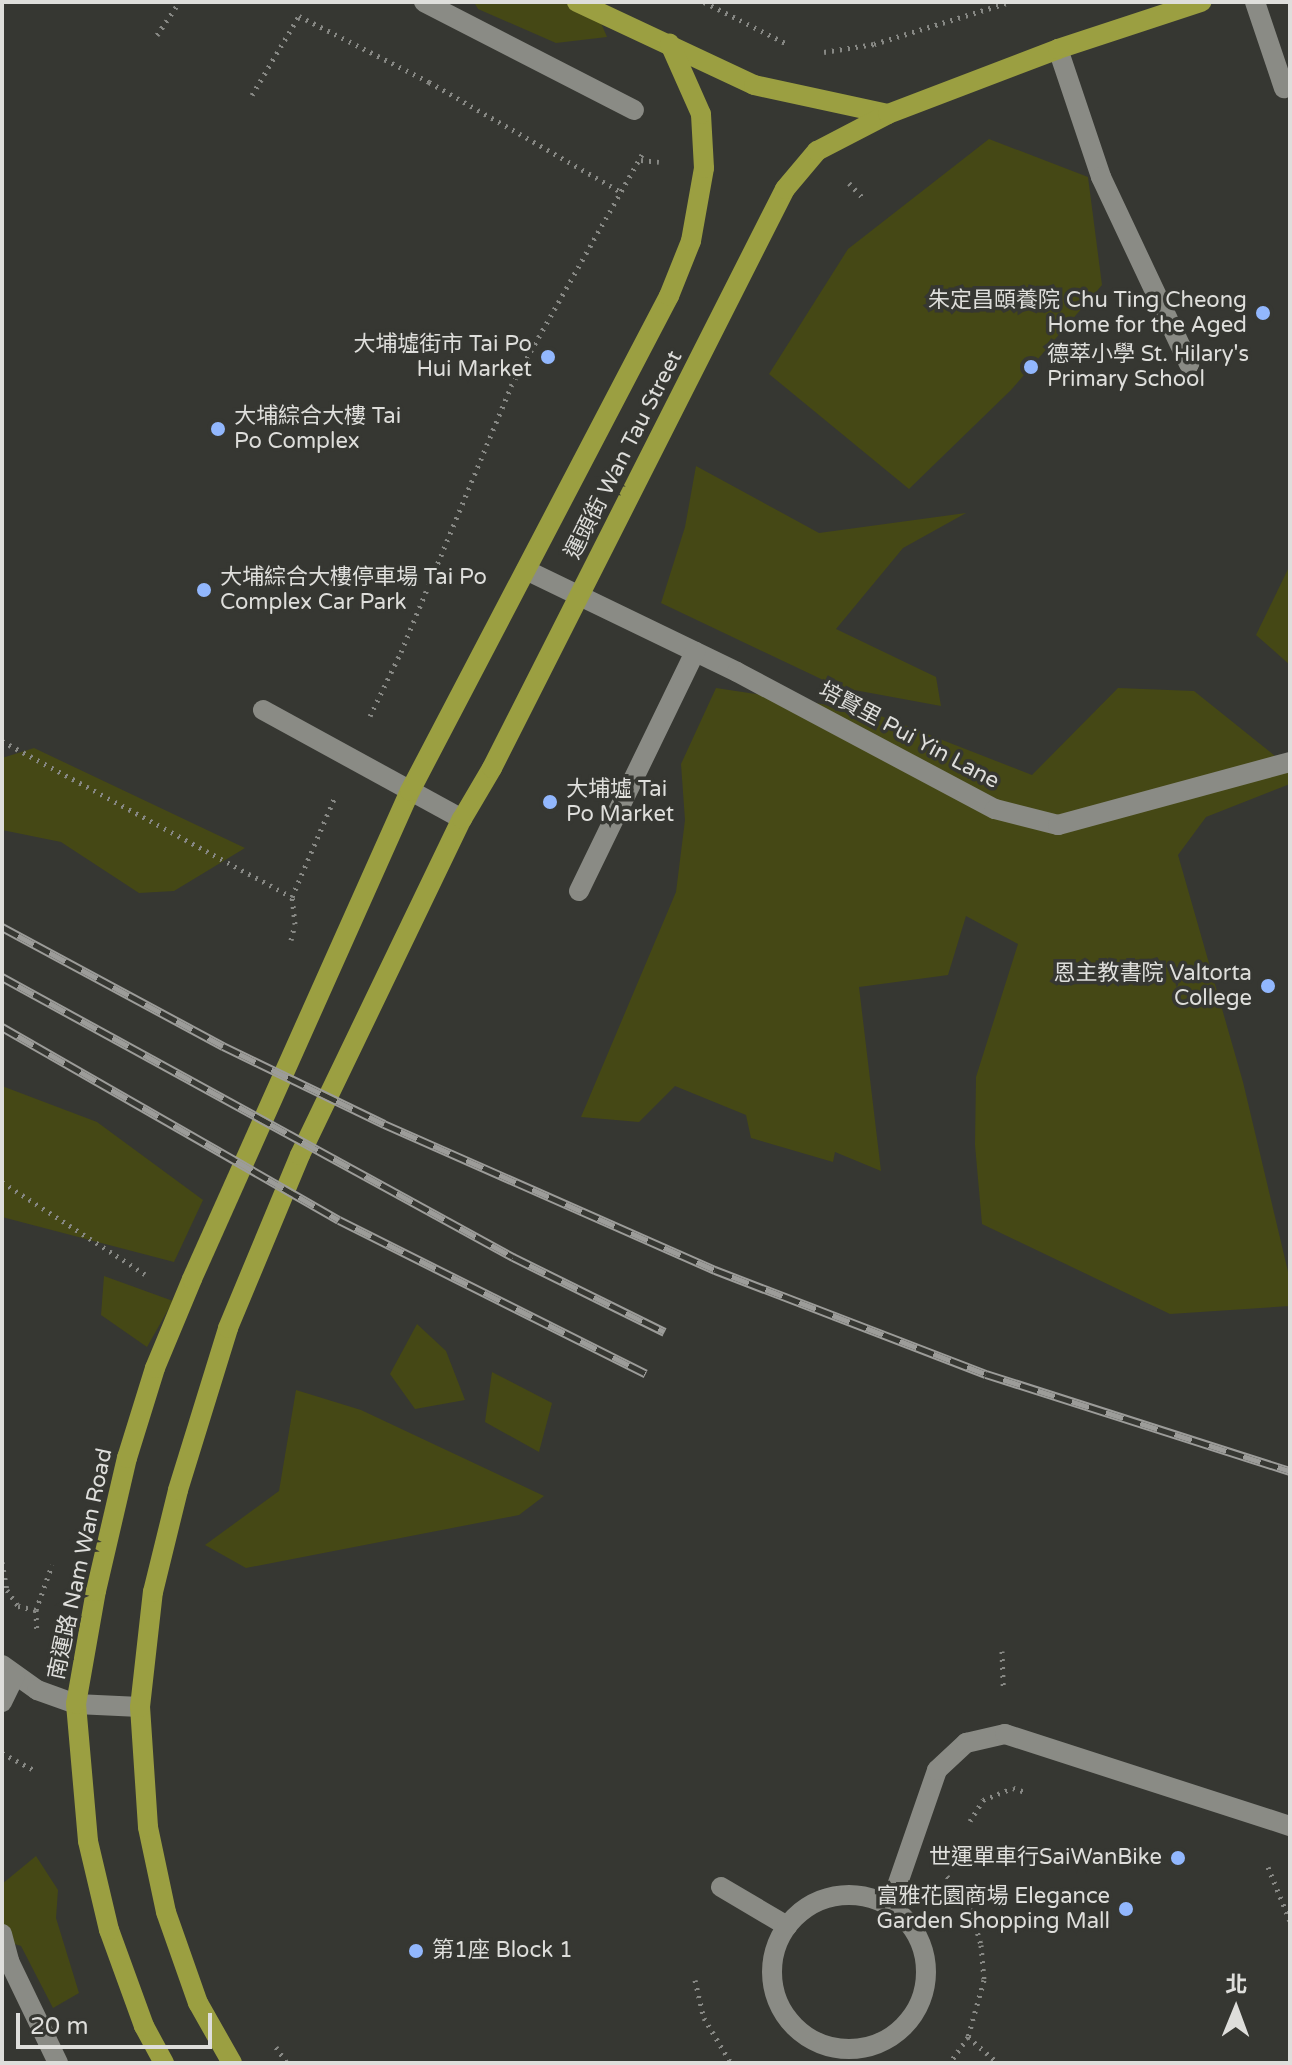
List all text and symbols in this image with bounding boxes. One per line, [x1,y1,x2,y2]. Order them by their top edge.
place label: 朱定昌頤養院 Chu Ting Cheong Home for the Aged [928,287,1247,338]
marker: 朱定昌頤養院 Chu Ting Cheong Home for the Aged [1254,304,1272,322]
place label: 大埔墟街市 Tai Po Hui Market [353,331,532,382]
place label: 德萃小學 St. Hilary's Primary School [1047,341,1249,392]
street label: 運頭街 Wan Tau Street [560,346,688,564]
marker: 大埔墟街市 Tai Po Hui Market [539,348,557,366]
marker: 德萃小學 St. Hilary's Primary School [1022,358,1040,376]
place label: 大埔綜合大樓 Tai Po Complex [234,403,401,454]
marker: 大埔綜合大樓 Tai Po Complex [209,420,227,438]
place label: 大埔綜合大樓停車場 Tai Po Complex Car Park [220,564,487,616]
marker: 大埔綜合大樓停車場 Tai Po Complex Car Park [195,581,213,599]
street label: 培賢里 Pui Yin Lane [814,677,1004,795]
place label: 大埔墟 Tai Po Market [566,776,674,828]
marker: 大埔墟 Tai Po Market [541,793,559,811]
place label: 恩主教書院 Valtorta College [1054,960,1252,1012]
marker: 恩主教書院 Valtorta College [1259,977,1277,995]
street label: 南運路 Nam Wan Road [44,1446,118,1682]
place label: 世運單車行SaiWanBike [929,1845,1162,1871]
marker: 世運單車行SaiWanBike [1169,1849,1187,1867]
place label: 富雅花園商場 Elegance Garden Shopping Mall [876,1883,1110,1934]
marker: 富雅花園商場 Elegance Garden Shopping Mall [1117,1900,1135,1918]
place label: 第1座 Block 1 [432,1938,573,1964]
marker: 第1座 Block 1 [407,1942,425,1960]
north arrow [1196,1969,1276,2049]
text: 北 [1225,1972,1248,1998]
scale bar [20,1997,216,2047]
text: 20 m [30,2012,88,2041]

